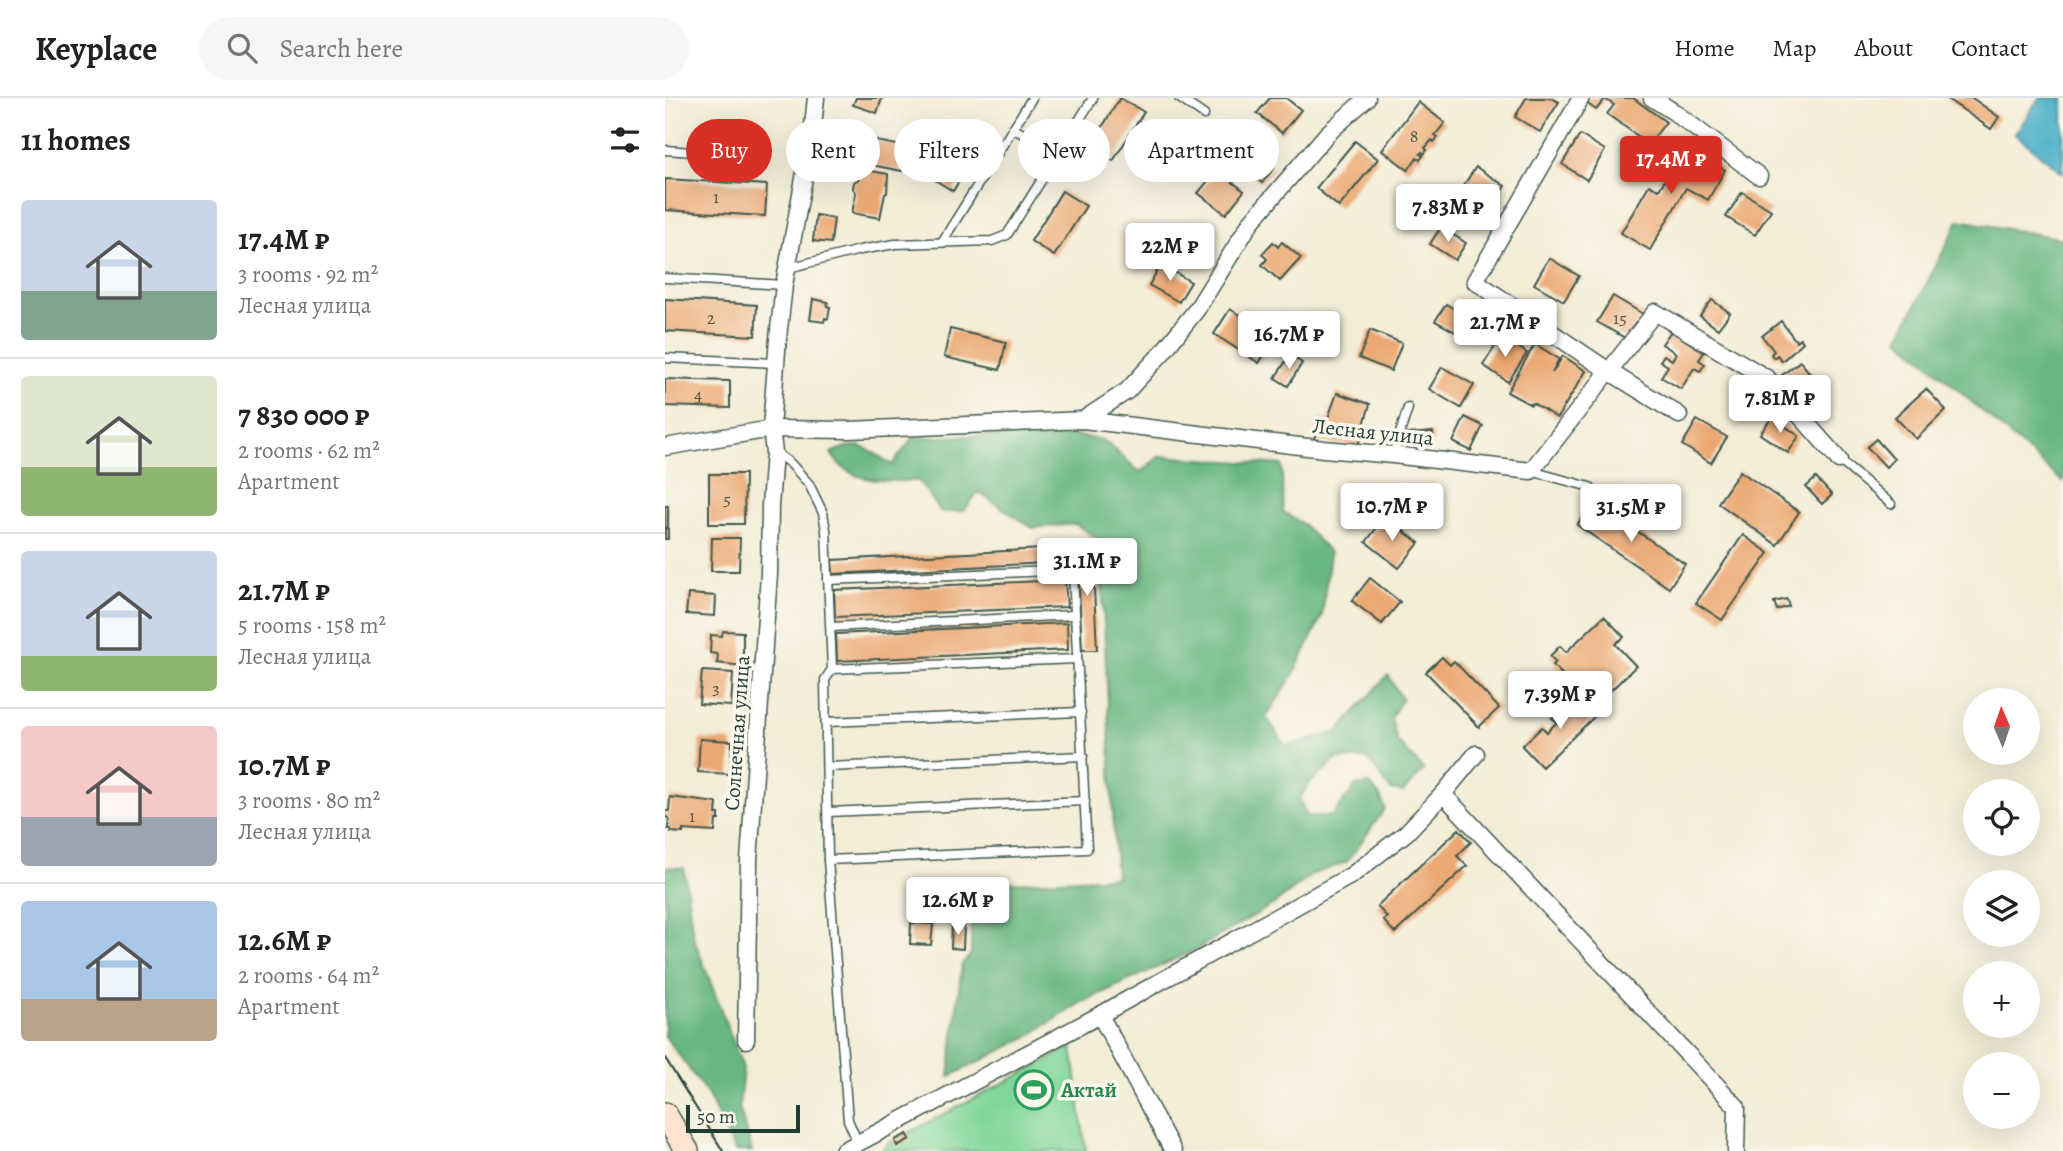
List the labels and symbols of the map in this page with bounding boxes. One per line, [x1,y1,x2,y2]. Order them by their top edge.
house number: 8 [1410,124,1418,148]
pin: 17.4M ₽ [1606,136,1736,196]
pin: 7.83M ₽ [1383,184,1513,244]
house number: 1 [713,185,719,209]
pin: 22M ₽ [1121,223,1219,283]
pin: 21.7M ₽ [1440,300,1570,359]
house number: 2 [707,306,716,330]
house number: 15 [1613,306,1627,330]
pin: 16.7M ₽ [1224,312,1354,371]
pin: 7.81M ₽ [1715,376,1845,435]
house number: 4 [694,382,702,406]
street label: Лесная улица [1311,412,1435,452]
pin: 10.7M ₽ [1327,484,1457,543]
pin: 31.5M ₽ [1566,484,1696,544]
house number: 5 [723,487,731,511]
pin: 31.1M ₽ [1022,538,1152,598]
street label: Солнечная улица [718,654,756,812]
pin: 7.39M ₽ [1495,672,1625,731]
house number: 3 [712,676,720,700]
north arrow [1963,688,2041,765]
house number: 1 [689,804,695,828]
pin: 12.6M ₽ [893,878,1023,937]
sports icon: Актай [1013,1069,1055,1111]
place label: Актай [1060,1076,1117,1104]
scale bar [686,1102,800,1134]

